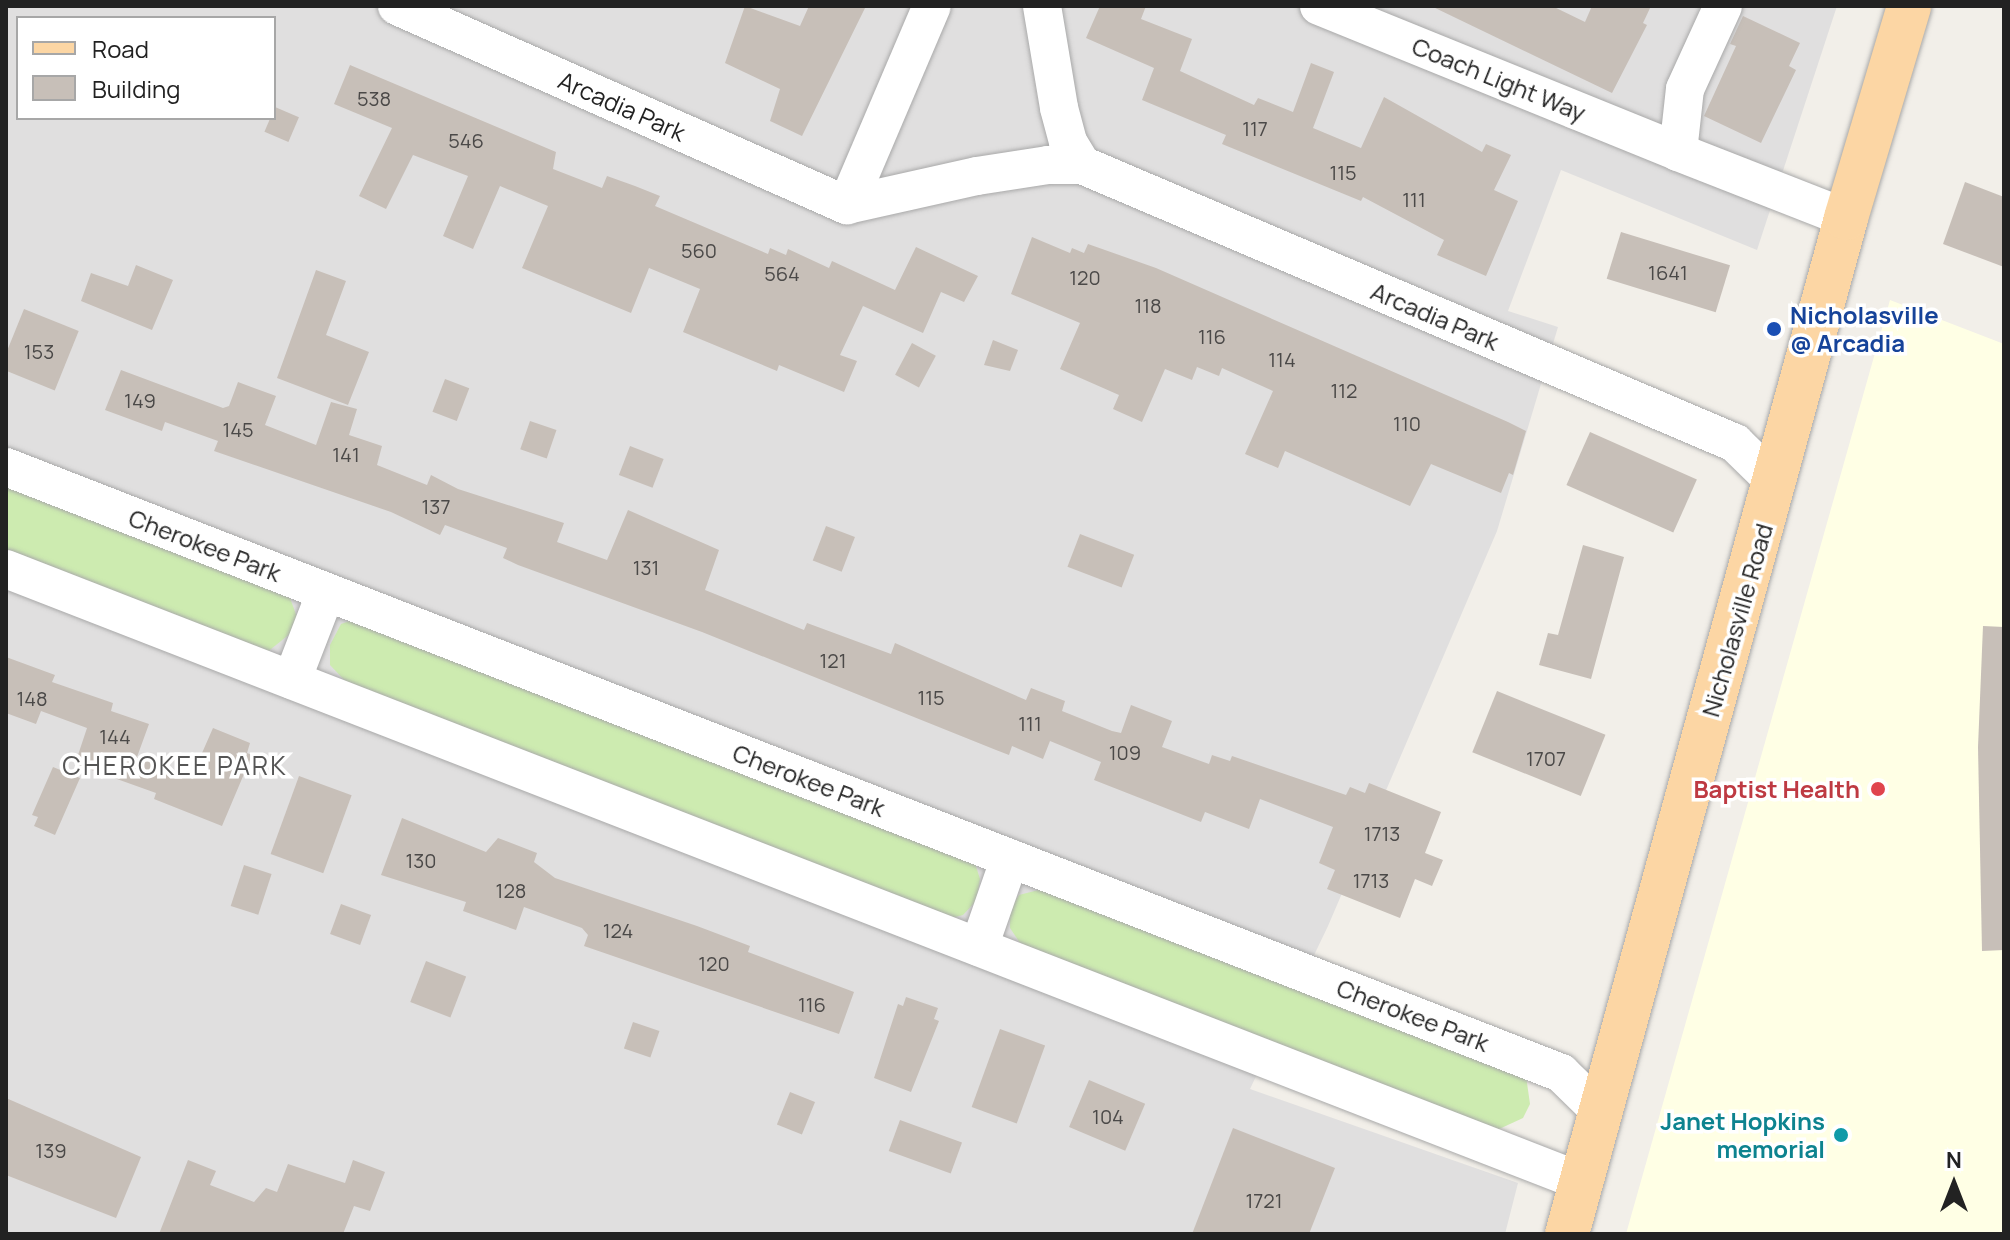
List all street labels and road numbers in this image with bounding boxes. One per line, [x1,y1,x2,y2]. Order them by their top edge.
street label: Coach Light Way [1408,31,1590,127]
street label: Arcadia Park [554,65,690,147]
street label: Arcadia Park [1367,276,1503,356]
street label: Cherokee Park [125,503,285,587]
street label: Nicholasville Road [1696,520,1778,720]
street label: Cherokee Park [729,738,889,822]
street label: Cherokee Park [1333,973,1493,1057]

